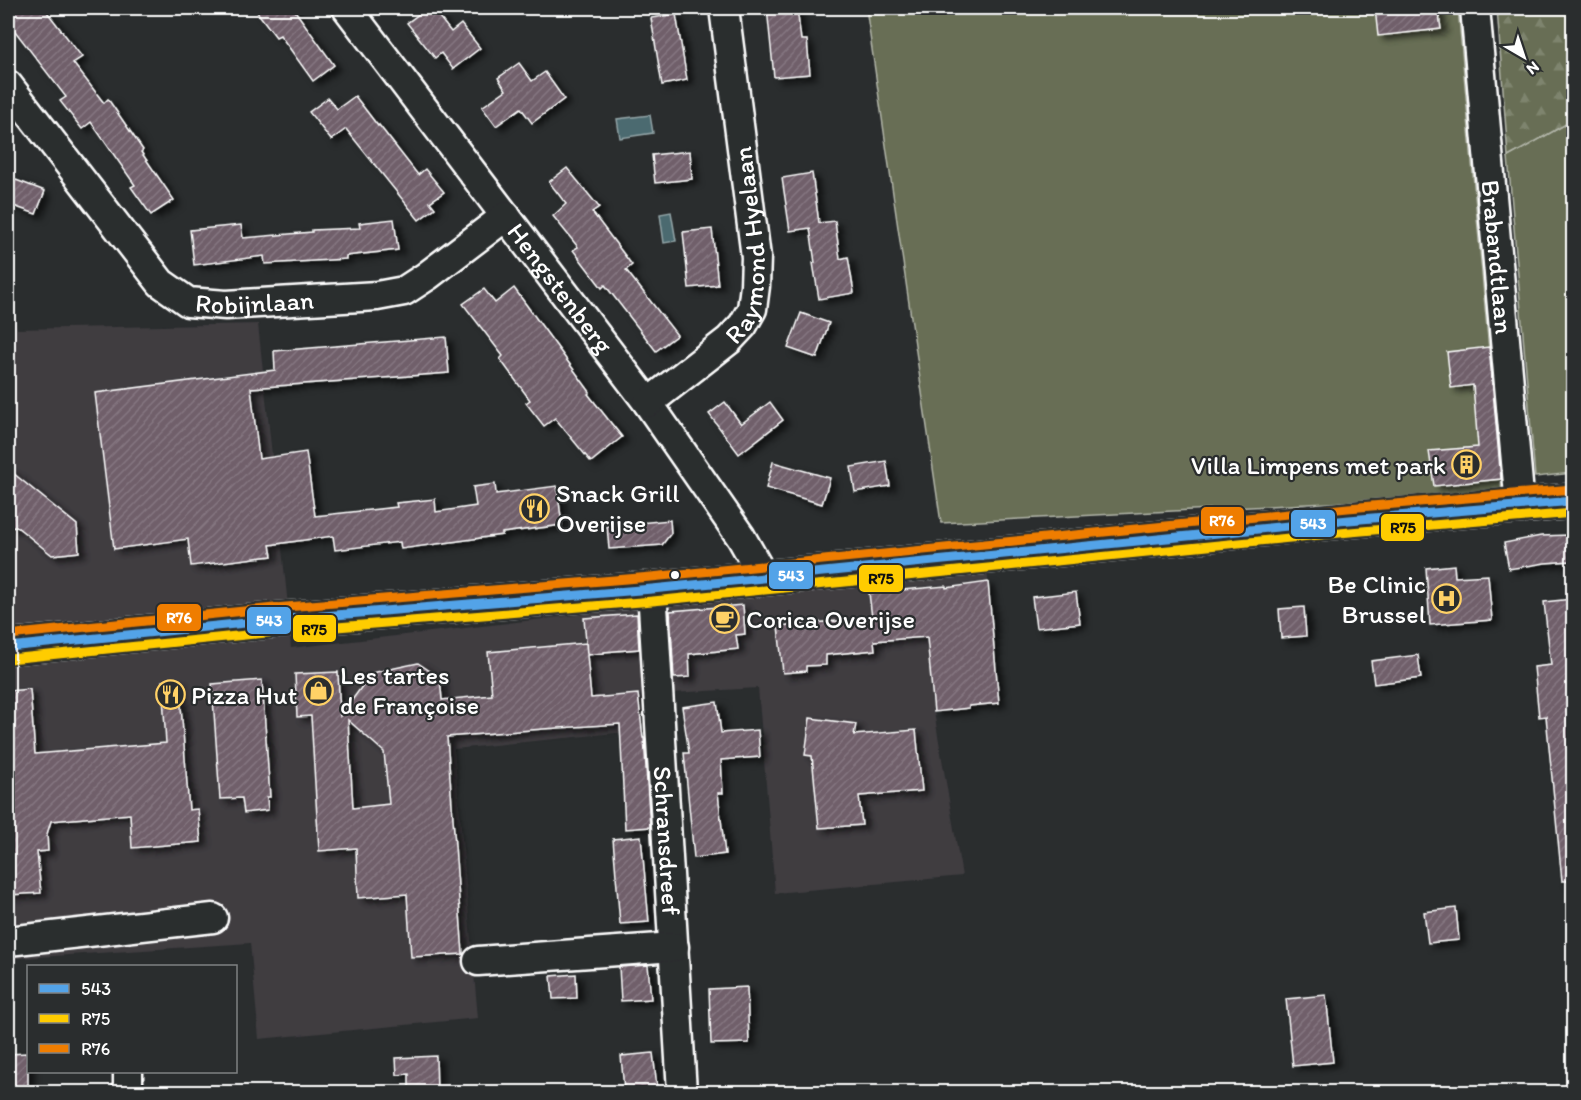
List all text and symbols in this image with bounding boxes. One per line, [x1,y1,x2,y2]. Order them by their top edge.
north arrow [1494,27,1554,87]
text: N [1523,57,1543,79]
street label: Raymond Hyelaan [718,145,772,350]
street label: Brabandtlaan [1475,178,1520,336]
street label: Hengstenberg [500,216,621,360]
street label: Robijnlaan [194,284,315,321]
place label: Villa Limpens met park [1191,449,1446,481]
building icon: Villa Limpens met park [1451,449,1483,481]
place label: Snack Grill Overijse [556,477,680,539]
restaurant icon: Snack Grill Overijse [519,492,551,524]
line badge: R76 [1200,506,1245,535]
line badge: 543 [1290,509,1336,538]
text: R76 [1209,511,1236,530]
line badge: R75 [1380,513,1425,542]
text: 543 [1300,514,1327,533]
text: R75 [1390,518,1417,537]
line badge: 543 [768,561,814,590]
line badge: R75 [858,564,904,593]
text: 543 [778,566,805,585]
place label: Be Clinic Brussel [1328,568,1426,630]
unlabelled marker [669,569,681,581]
text: R75 [868,569,895,588]
hospital icon: Be Clinic Brussel [1431,583,1463,615]
line badge: R76 [156,603,202,632]
cafe icon: Corica Overijse [709,603,741,635]
place label: Corica Overijse [746,603,915,635]
line badge: 543 [246,606,292,635]
text: R76 [166,608,193,627]
text: 543 [256,611,283,630]
line badge: R75 [292,614,337,643]
text: R75 [301,620,328,639]
place label: Les tartes de Françoise [340,659,479,721]
shop icon: Les tartes de Françoise [303,674,335,706]
restaurant icon: Pizza Hut [154,679,186,711]
place label: Pizza Hut [191,679,297,711]
street label: Schransdreef [647,765,687,916]
legend [27,965,237,1073]
text: 543 [81,978,111,1000]
text: R75 [81,1008,110,1030]
text: R76 [81,1038,110,1060]

